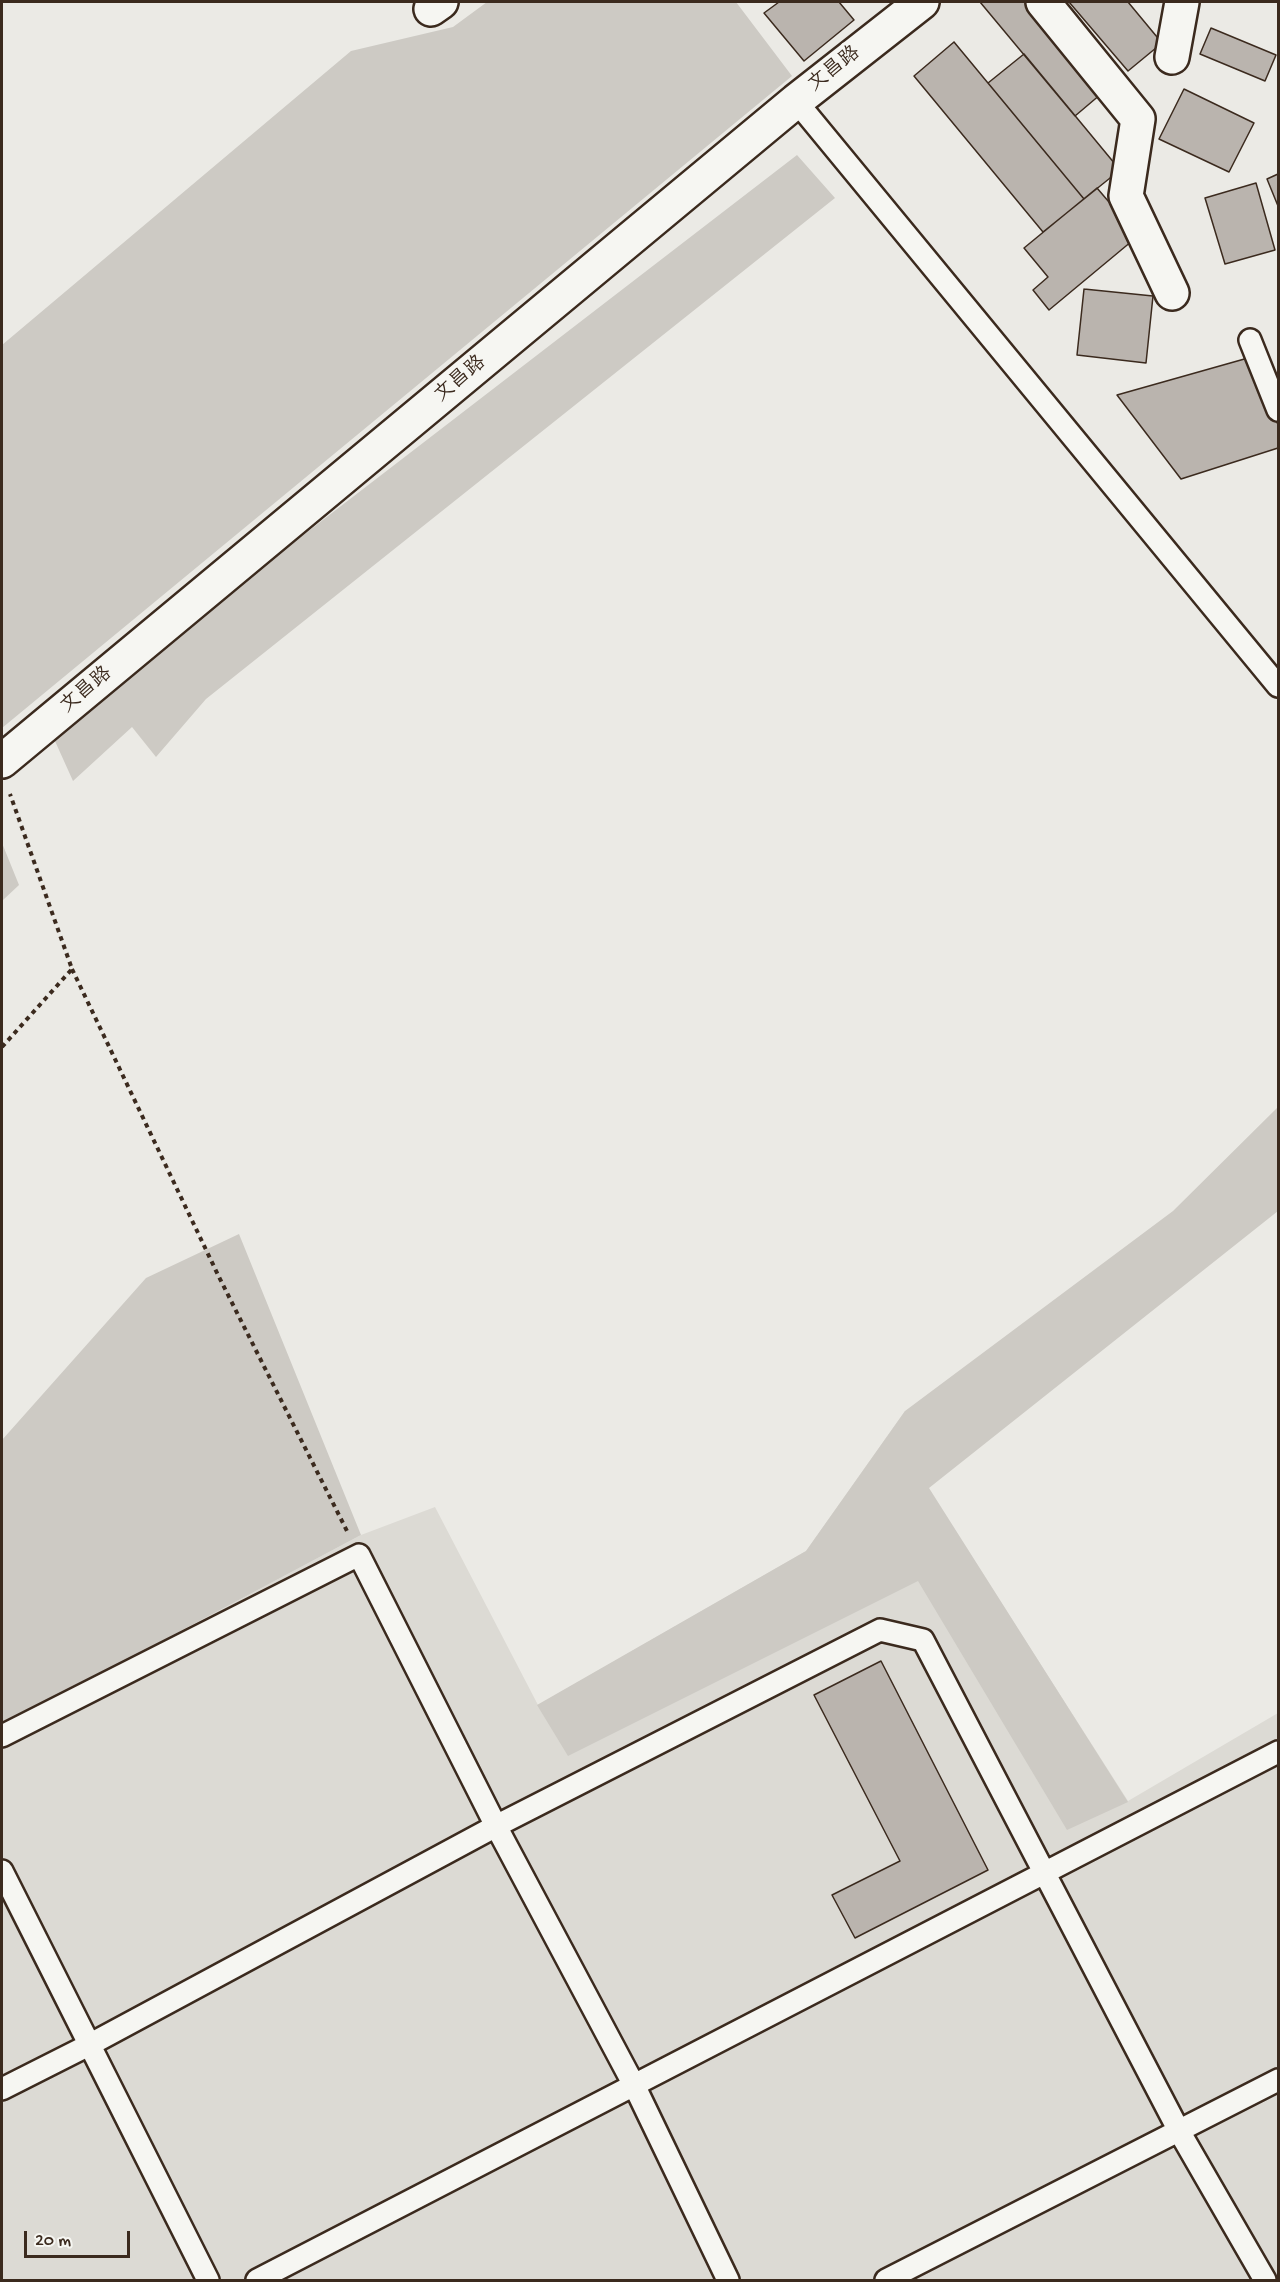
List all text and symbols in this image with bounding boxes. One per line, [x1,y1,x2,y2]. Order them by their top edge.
street label: 文昌路 [804,42,866,98]
street label: 文昌路 [430,352,492,408]
street label: 文昌路 [56,663,118,719]
scale bar [27,2219,134,2257]
text: 20 m [35,2231,71,2252]

